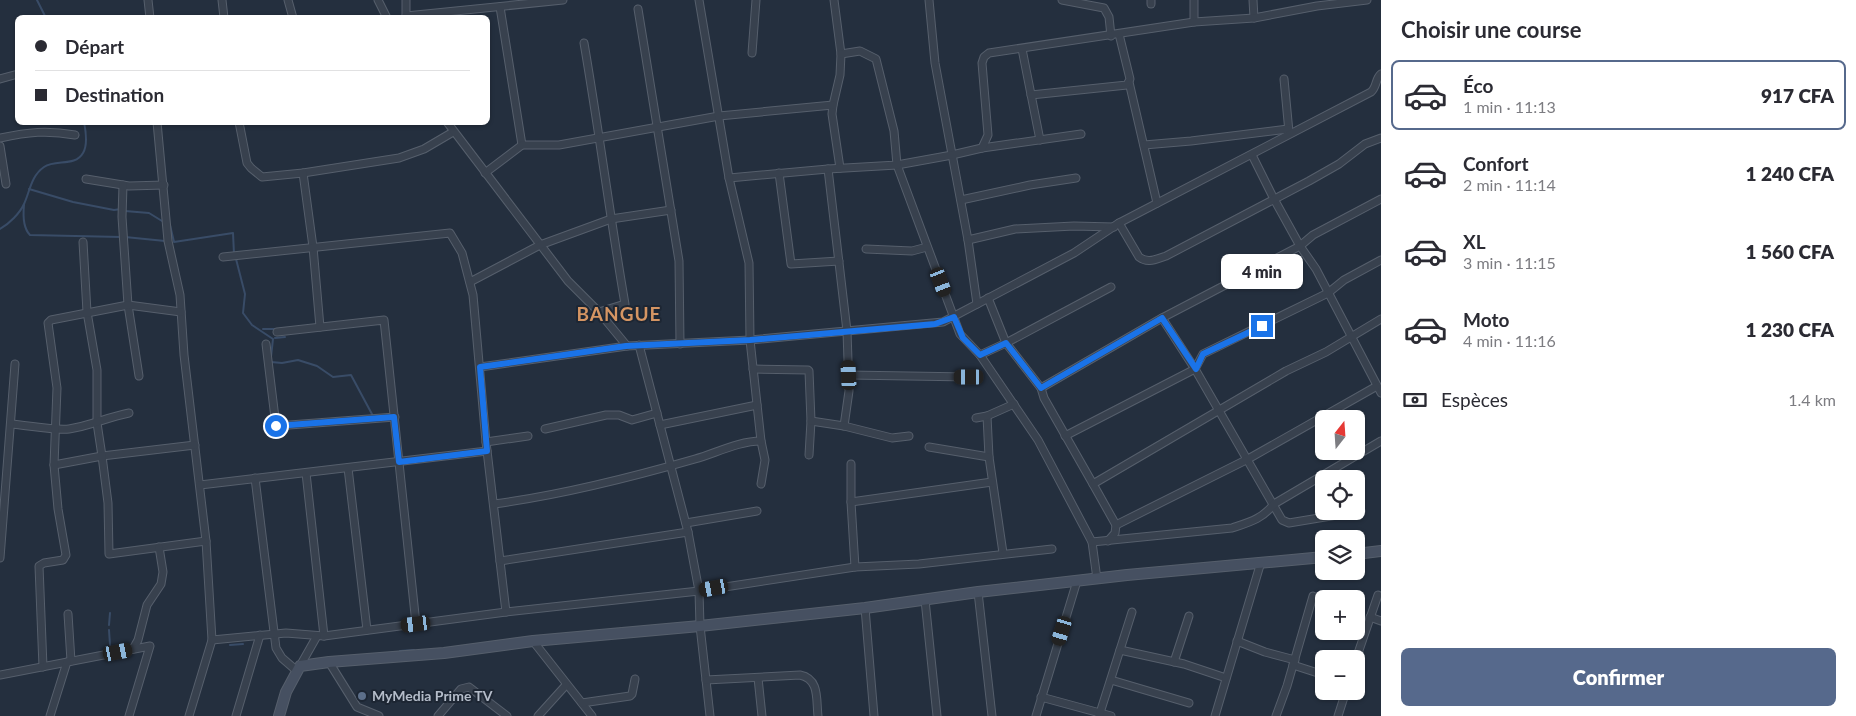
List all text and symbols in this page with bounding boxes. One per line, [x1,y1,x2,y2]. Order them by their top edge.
text: Choisir une course [1401,16,1582,43]
text: Départ [65,35,124,58]
icon: car [1403,73,1448,118]
text: Éco [1463,74,1493,97]
text: Destination [65,83,164,106]
text: 917 CFA [1761,84,1834,107]
text: 1 min · 11:13 [1463,97,1556,116]
icon: car [1403,151,1448,196]
text: Confort [1463,152,1528,175]
text: 1 240 CFA [1746,162,1834,185]
text: 2 min · 11:14 [1463,175,1556,194]
icon: car [1403,229,1448,274]
text: XL [1463,230,1486,253]
text: 1 560 CFA [1746,240,1834,263]
text: 3 min · 11:15 [1463,253,1556,272]
callout: 4 min [1221,254,1303,288]
text: 4 min [1242,262,1282,281]
car [928,265,953,299]
district label: BANGUE [577,302,661,325]
icon: car [1403,307,1448,352]
text: Moto [1463,308,1509,331]
route end [1251,315,1273,337]
text: 1 230 CFA [1746,318,1834,341]
text: 4 min · 11:16 [1463,331,1556,350]
car [840,360,857,390]
car [954,370,984,385]
icon: cash [1401,386,1429,414]
text: Espèces [1441,388,1508,411]
text: 1.4 km [1788,390,1836,409]
north arrow [1315,410,1365,460]
map controls [1315,410,1365,700]
route start [265,415,287,437]
button: locate [1315,470,1365,520]
button: layers [1315,530,1365,580]
car [697,578,730,598]
button: + [1315,590,1365,640]
car [1050,614,1073,648]
car [400,615,431,633]
car [101,642,134,662]
button: Confirmer [1401,648,1836,706]
button: − [1315,650,1365,700]
place label: MyMedia Prime TV [372,687,493,704]
marker: MyMedia Prime TV [356,690,368,702]

